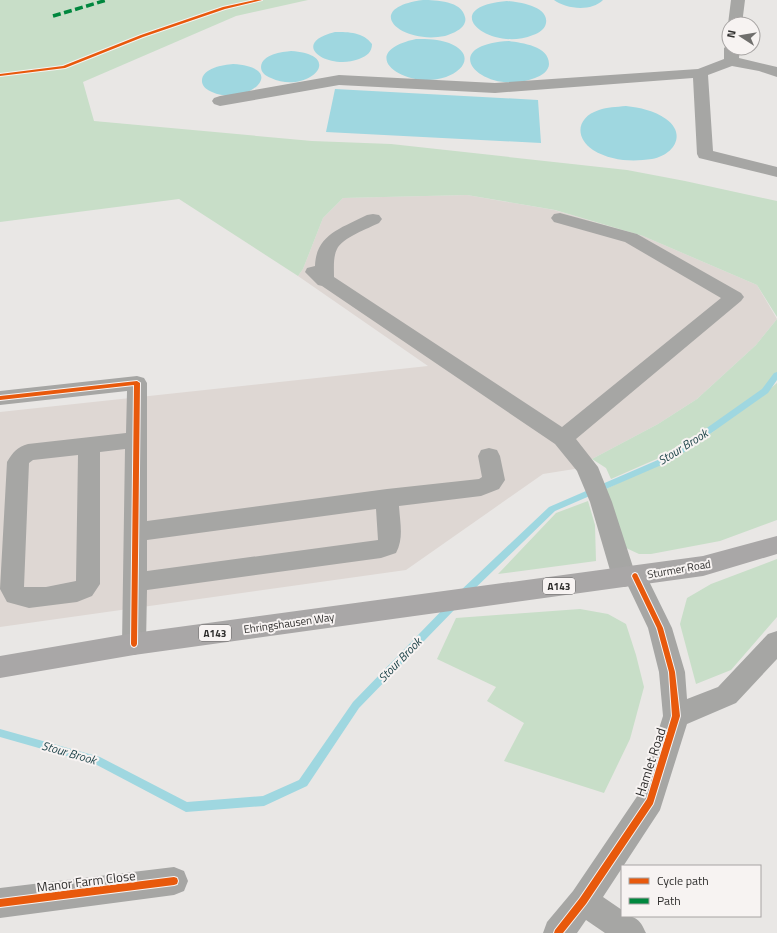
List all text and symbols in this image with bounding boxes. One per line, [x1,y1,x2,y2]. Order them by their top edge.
north arrow [721,16,761,56]
text: N [723,29,740,39]
water label: Stour Brook [654,423,713,469]
street label: Sturmer Road [646,556,712,582]
road number: A143 [543,578,575,594]
street label: Ehringshausen Way [243,609,336,637]
road number: A143 [199,625,231,641]
water label: Stour Brook [373,632,427,686]
street label: Hamlet Road [629,725,671,799]
water label: Stour Brook [40,736,100,770]
street label: Manor Farm Close [35,865,137,897]
legend [621,865,761,917]
text: Cycle path [657,871,709,890]
text: Path [657,891,681,910]

